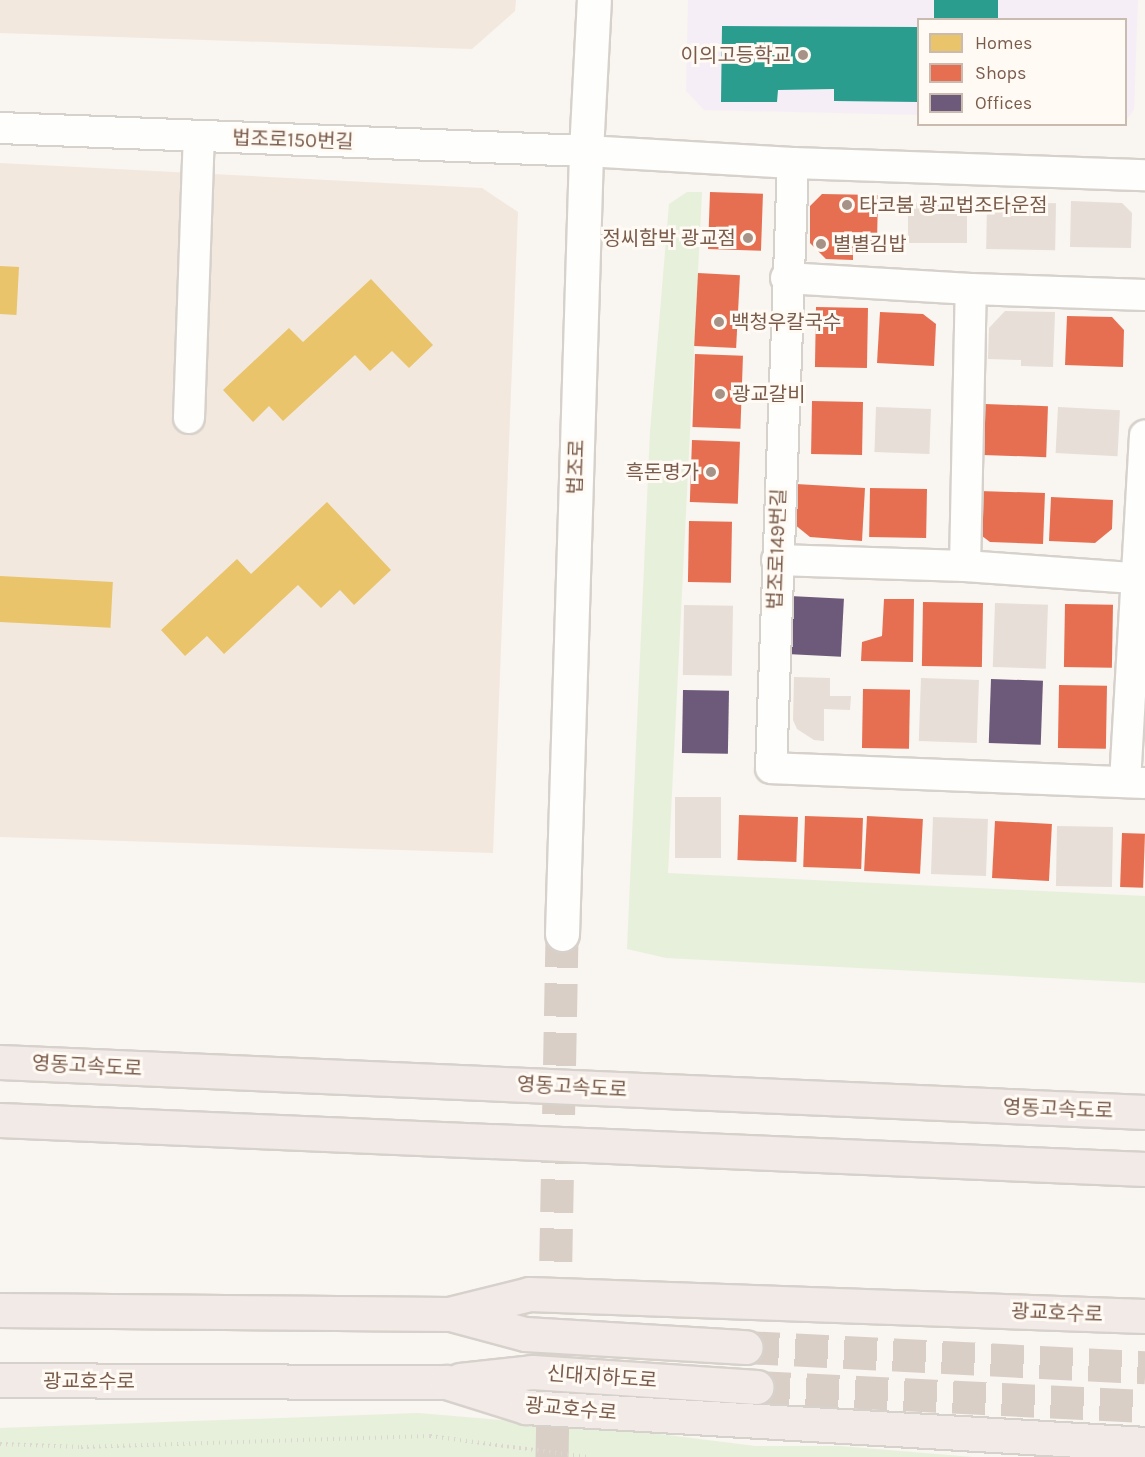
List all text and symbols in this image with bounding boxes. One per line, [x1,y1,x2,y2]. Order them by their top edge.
legend [917,18,1127,126]
text: Homes [975,32,1032,54]
place label: 이의고등학교 [681,43,791,67]
marker: 이의고등학교 [796,48,810,62]
text: Shops [975,62,1027,84]
text: Offices [975,92,1032,114]
street label: 법조로150번길 [232,126,354,154]
place label: 타코붐 광교법조타운점 [859,193,1048,217]
marker: 타코붐 광교법조타운점 [840,198,854,212]
place label: 정씨함박 광교점 [602,226,736,250]
marker: 정씨함박 광교점 [741,231,755,245]
place label: 별별김밥 [833,232,907,256]
marker: 별별김밥 [814,237,828,251]
place label: 백청우칼국수 [731,310,841,334]
marker: 백청우칼국수 [712,315,726,329]
place label: 광교갈비 [732,382,806,406]
marker: 광교갈비 [713,387,727,401]
street label: 법조로 [563,439,589,495]
place label: 흑돈명가 [625,460,699,484]
marker: 흑돈명가 [704,465,718,479]
street label: 법조로149번길 [763,488,791,610]
street label: 영동고속도로 [31,1051,143,1081]
street label: 영동고속도로 [516,1072,628,1102]
street label: 영동고속도로 [1002,1095,1114,1123]
street label: 광교호수로 [1011,1299,1103,1327]
street label: 신대지하도로 [546,1361,658,1393]
street label: 광교호수로 [43,1369,135,1393]
street label: 광교호수로 [524,1393,618,1425]

